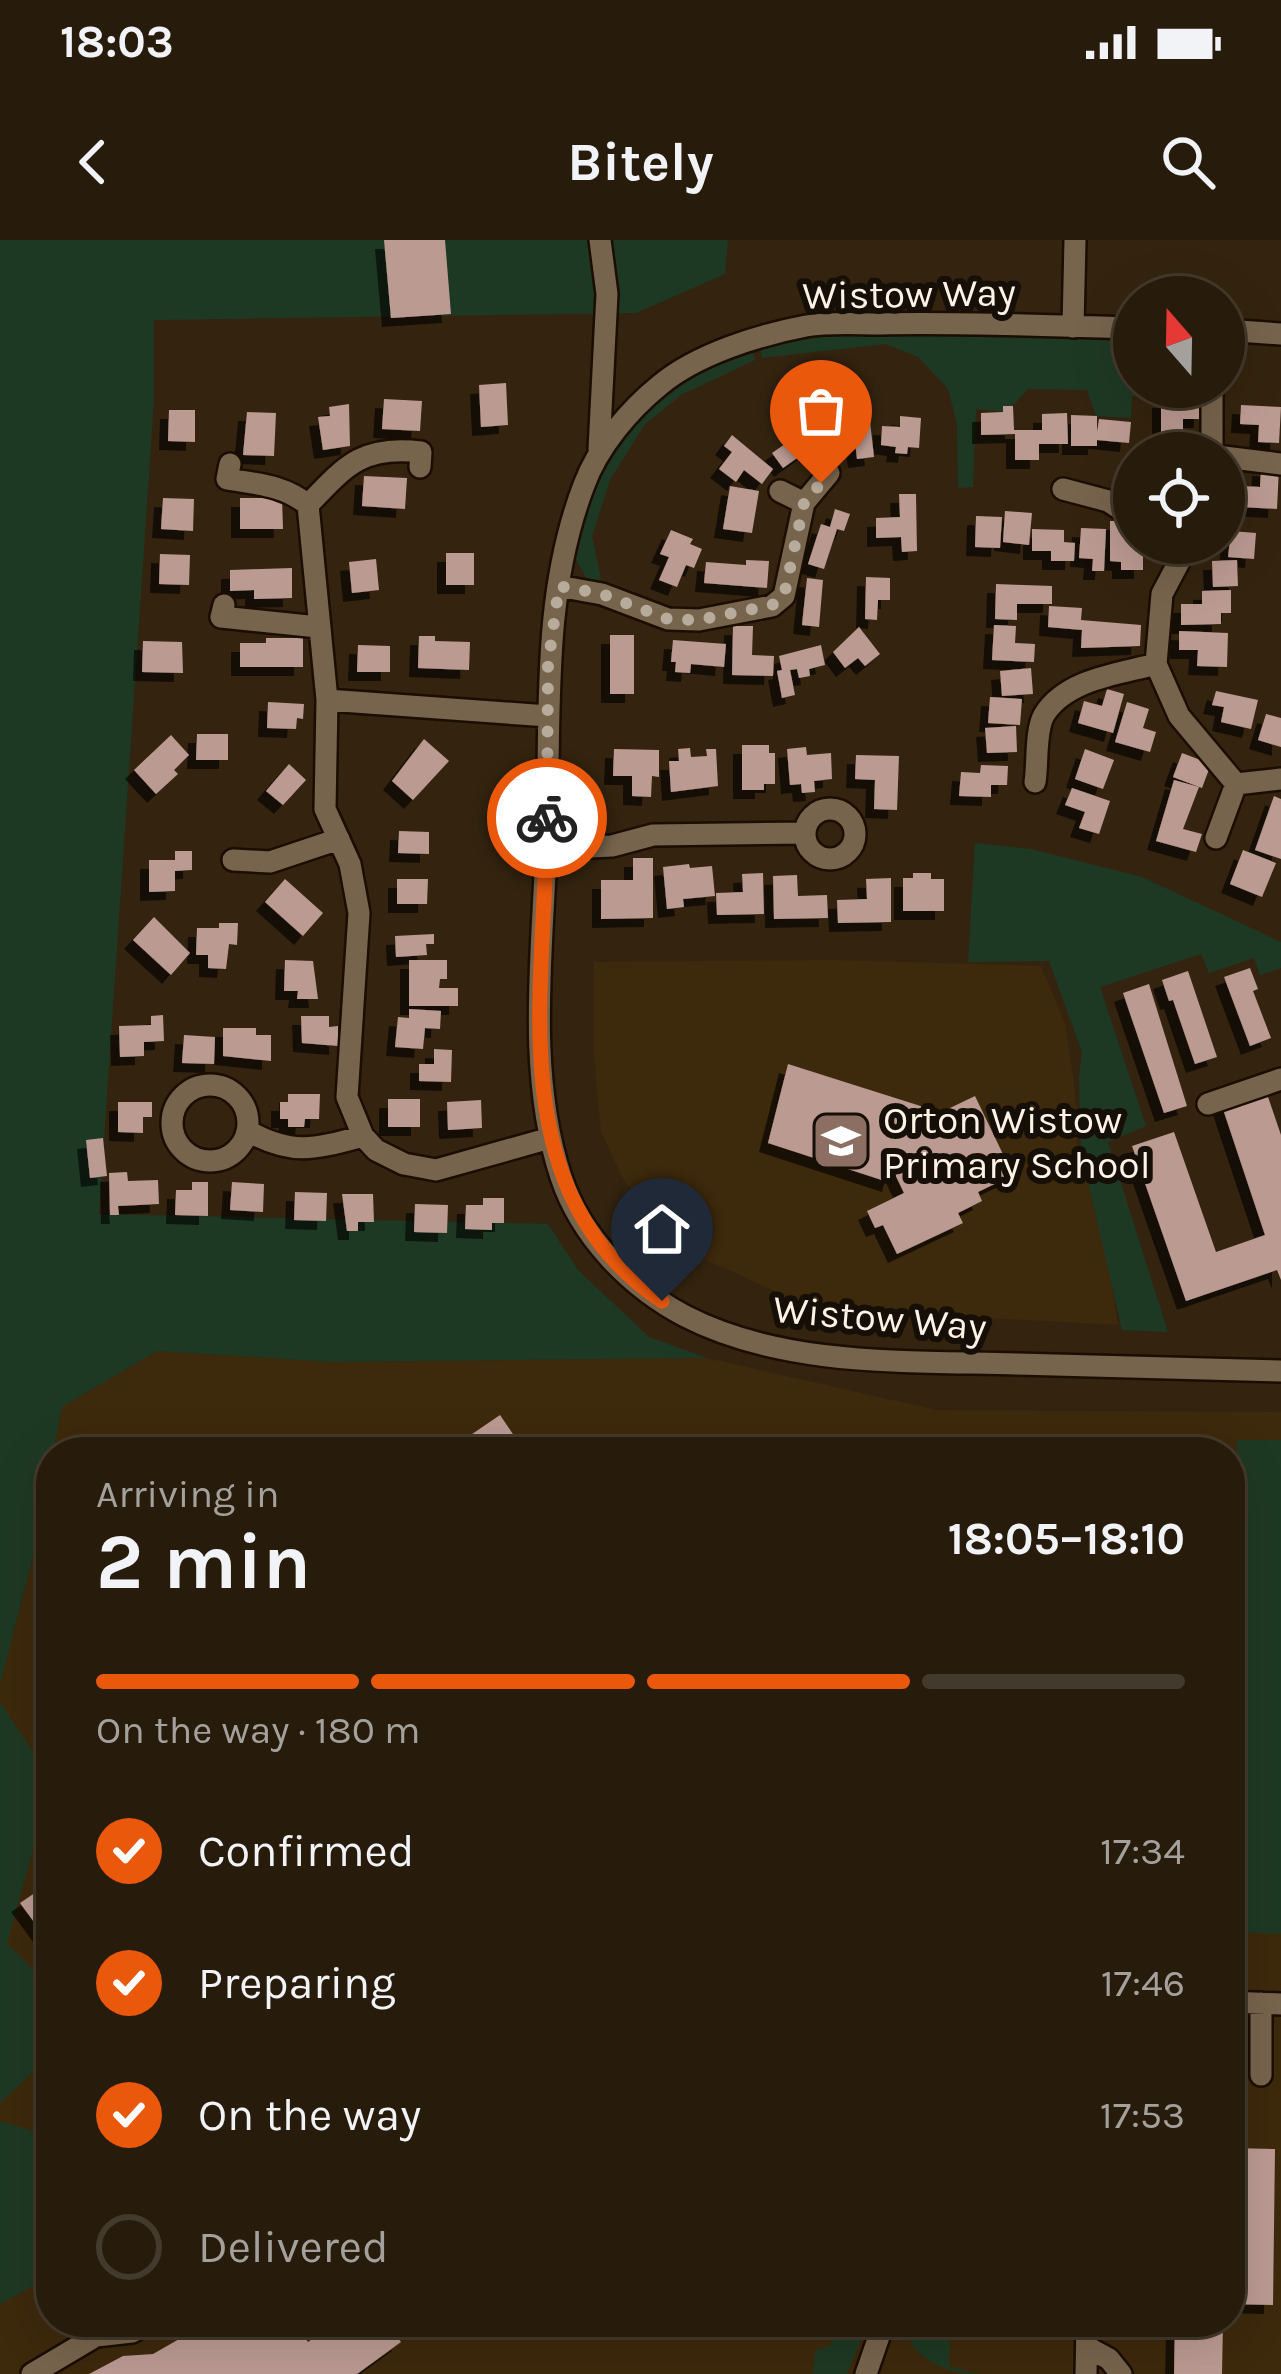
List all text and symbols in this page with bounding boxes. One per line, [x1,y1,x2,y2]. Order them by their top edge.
text: 18:03 [60,16,174,68]
icon: back [60,129,126,195]
icon: search [1155,129,1221,195]
text: Bitely [567,130,714,194]
street label: Wistow Way [802,269,1016,319]
north arrow [1113,276,1245,408]
map controls [1113,276,1245,564]
pin [770,360,872,483]
icon: bag [788,378,854,444]
button: locate [1113,432,1245,564]
courier [487,758,607,878]
icon: bike [514,785,580,851]
place label: Orton Wistow Primary School [883,1097,1151,1188]
school or university icon: Orton Wistow Primary School [810,1110,872,1172]
pin [611,1178,713,1301]
icon: home [629,1196,695,1262]
street label: Wistow Way [771,1286,988,1350]
text: Arriving in [96,1471,279,1517]
text: 18:05–18:10 [948,1513,1185,1565]
text: 2 min [96,1516,311,1608]
text: On the way · 180 m [96,1707,421,1753]
icon: check [96,1818,162,1884]
text: Confirmed [198,1825,414,1877]
text: 17:34 [1100,1828,1185,1874]
icon: check [96,1950,162,2016]
text: Preparing [198,1957,396,2009]
text: 17:46 [1101,1960,1185,2006]
icon: check [96,2082,162,2148]
text: On the way [198,2089,421,2141]
text: 17:53 [1100,2092,1185,2138]
text: Delivered [198,2221,389,2273]

